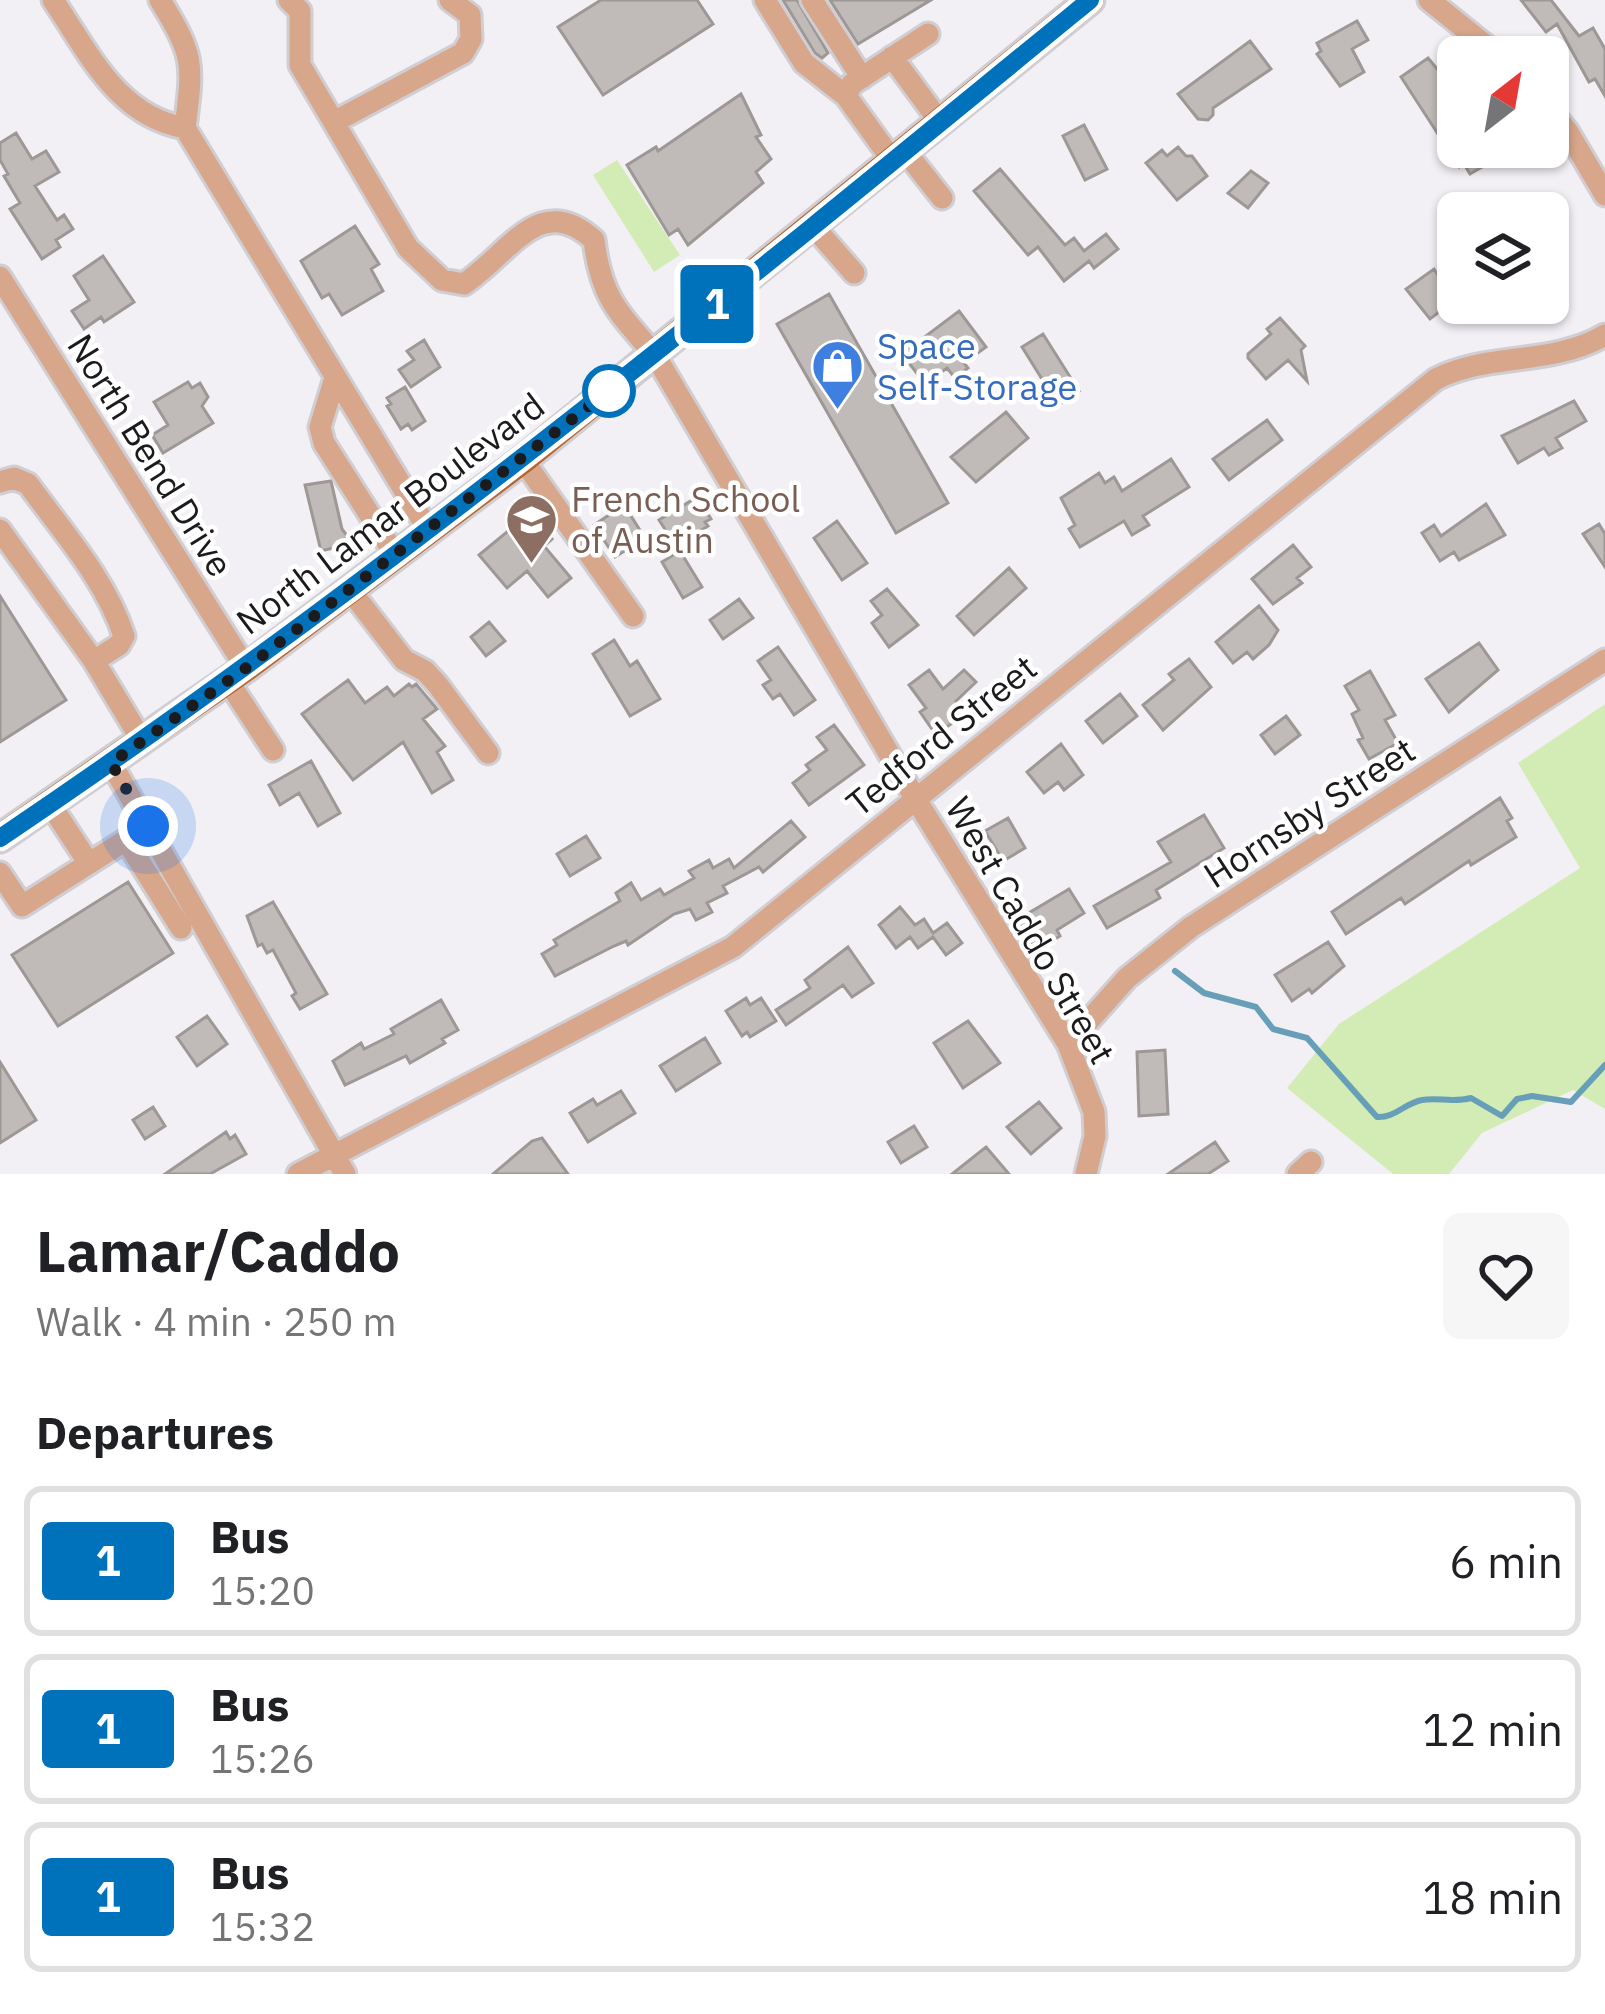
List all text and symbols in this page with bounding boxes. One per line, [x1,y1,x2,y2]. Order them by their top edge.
north arrow [1437,36,1569,168]
map controls [1437,36,1569,324]
button: layers [1437,192,1569,324]
line badge: 1 [678,265,756,343]
text: 1 [704,276,730,331]
place label: Space Self-Storage [877,322,1077,410]
street label: North Bend Drive [58,325,244,585]
shop icon: Space Self-Storage [810,338,866,412]
unlabelled marker [584,366,634,416]
street label: North Lamar Boulevard [227,382,553,644]
place label: French School of Austin [571,475,800,563]
school or university icon: French School of Austin [504,491,560,565]
street label: Tedford Street [836,644,1046,826]
street label: Hornsby Street [1194,726,1424,898]
street label: West Caddo Street [936,788,1126,1072]
your location [118,796,178,856]
button: heart [1443,1213,1569,1339]
text: Lamar/Caddo [36,1214,400,1288]
text: Walk · 4 min · 250 m [36,1296,397,1347]
text: Departures [36,1403,274,1461]
text: Bus [210,1507,290,1565]
text: 6 min [1449,1532,1563,1590]
text: 1 [95,1533,121,1588]
text: 15:20 [210,1565,315,1616]
text: Bus [210,1675,290,1733]
text: 12 min [1422,1700,1563,1758]
text: 1 [95,1701,121,1756]
text: 15:26 [210,1733,315,1784]
text: Bus [210,1843,290,1901]
text: 18 min [1422,1868,1563,1926]
text: 1 [95,1869,121,1924]
text: 15:32 [210,1901,315,1952]

